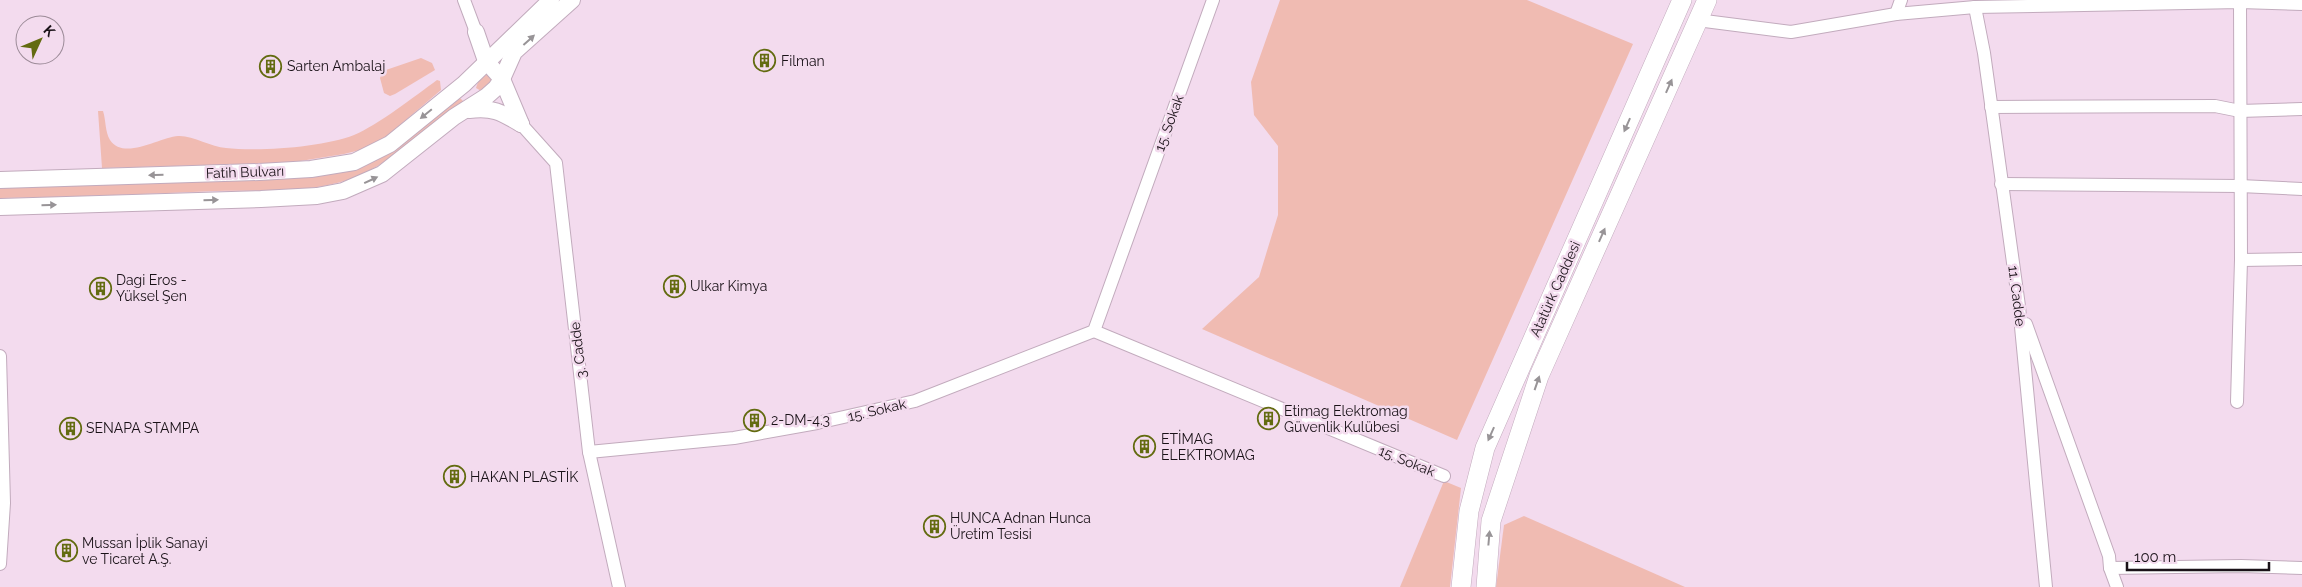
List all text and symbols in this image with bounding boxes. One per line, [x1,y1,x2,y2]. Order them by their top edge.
north arrow [15,15,65,65]
text: K [40,22,59,40]
one-way arrow [522,34,535,45]
building icon: Filman [753,49,777,73]
place label: Filman [781,53,825,69]
building icon: Sarten Ambalaj [259,54,283,78]
place label: Sarten Ambalaj [287,58,385,74]
one-way arrow [1665,79,1673,93]
street label: 15. Sokak [1151,92,1187,154]
one-way arrow [419,109,432,120]
one-way arrow [1622,118,1630,132]
street label: Fatih Bulvarı [206,163,284,181]
one-way arrow [148,172,164,180]
one-way arrow [364,175,378,183]
one-way arrow [203,196,219,204]
one-way arrow [41,201,57,209]
one-way arrow [1599,228,1607,242]
street label: Atatürk Caddesi [1527,239,1583,339]
street label: 11. Cadde [2005,265,2029,327]
place label: Dagi Eros - Yüksel Şen [116,272,187,304]
building icon: Ulkar Kimya [662,274,686,298]
building icon: Dagi Eros - Yüksel Şen [88,276,112,300]
place label: Ulkar Kimya [690,278,767,294]
street label: 3. Cadde [567,321,589,379]
one-way arrow [1534,376,1541,391]
street label: 15. Sokak [846,395,908,424]
place label: Etimag Elektromag Güvenlik Kulübesi [1284,403,1408,435]
building icon: Etimag Elektromag Güvenlik Kulübesi [1256,407,1280,431]
building icon: 2-DM-4.3 [743,408,767,432]
place label: 2-DM-4.3 [771,412,830,428]
building icon: SENAPA STAMPA [58,416,82,440]
place label: SENAPA STAMPA [86,420,200,436]
one-way arrow [1487,427,1495,441]
place label: ETİMAG ELEKTROMAG [1161,429,1255,463]
building icon: ETİMAG ELEKTROMAG [1133,435,1157,459]
street label: 15. Sokak [1377,443,1438,480]
building icon: HAKAN PLASTİK [442,465,466,489]
place label: HAKAN PLASTİK [470,467,578,485]
place label: HUNCA Adnan Hunca Üretim Tesisi [950,510,1091,542]
building icon: HUNCA Adnan Hunca Üretim Tesisi [922,514,946,538]
one-way arrow [1486,530,1494,546]
place label: Mussan İplik Sanayi ve Ticaret A.Ş. [82,533,208,567]
building icon: Mussan İplik Sanayi ve Ticaret A.Ş. [54,539,78,563]
scale bar [2127,540,2270,572]
text: 100 m [2134,548,2176,566]

